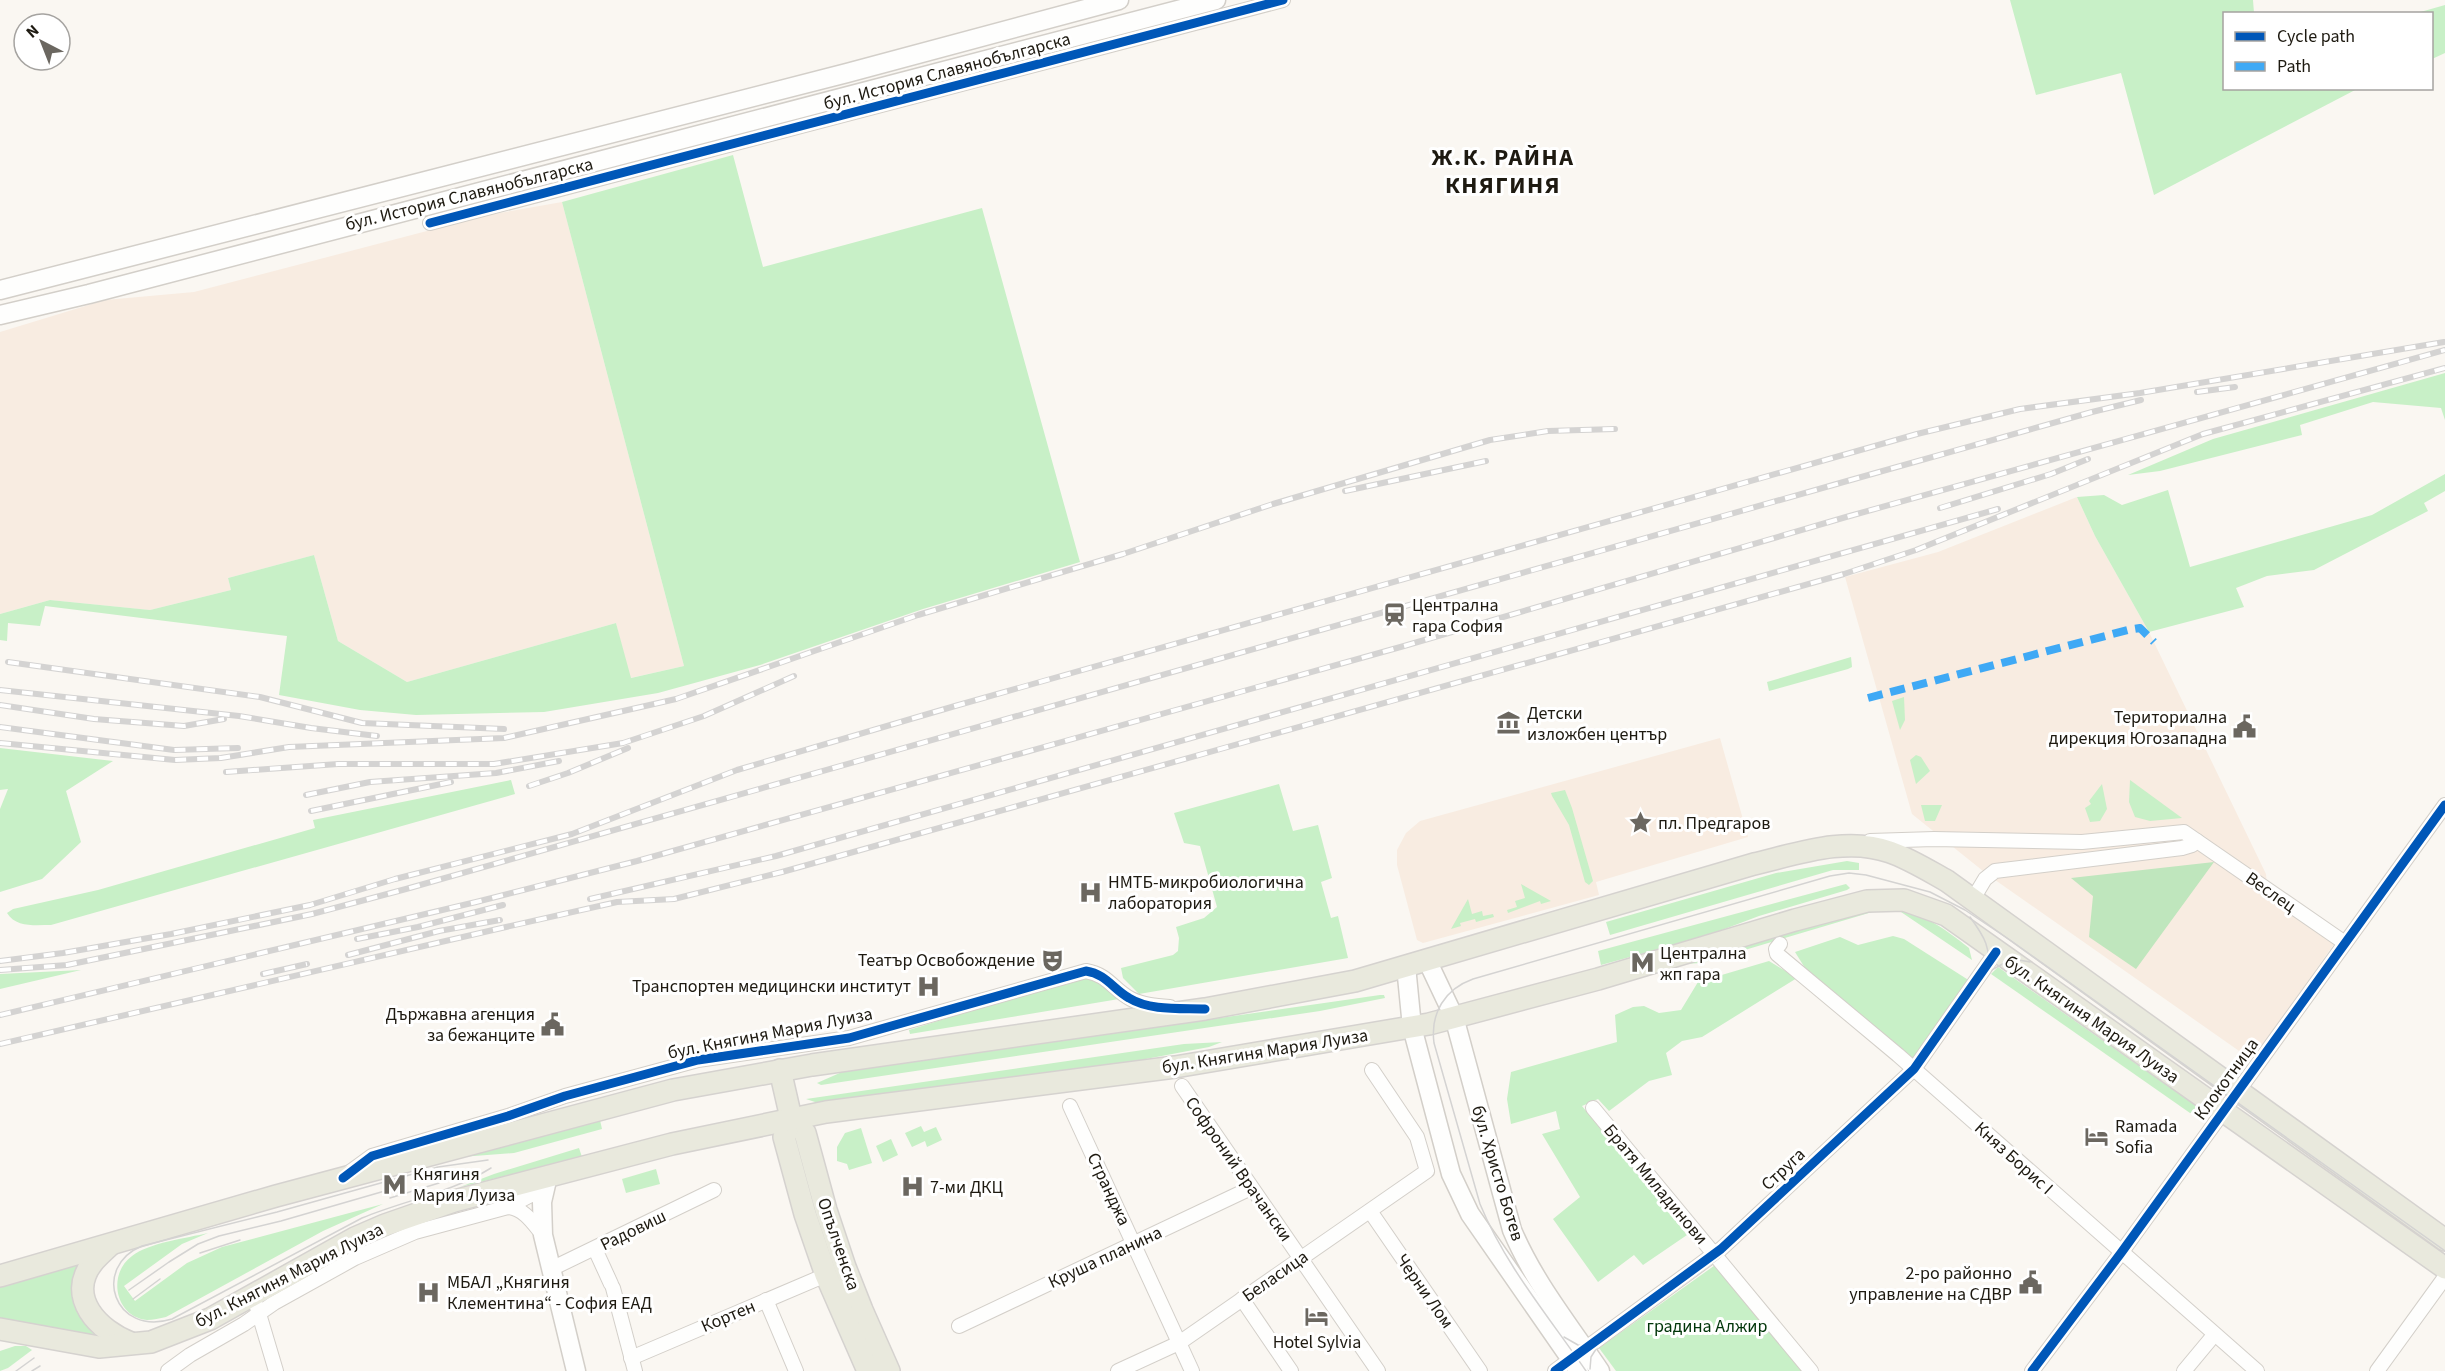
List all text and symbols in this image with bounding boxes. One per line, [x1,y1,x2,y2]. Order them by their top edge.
north arrow [12,12,72,72]
legend [2223,12,2433,90]
text: N [21,20,44,43]
text: Cycle path [2277,24,2355,49]
street label: бул. История Славянобългарска [821,26,1073,117]
text: Path [2277,54,2311,79]
district label: Ж.К. РАЙНА КНЯГИНЯ [1432,140,1574,203]
street label: бул. История Славянобългарска [343,152,596,237]
place label: Централна гара София [1412,593,1503,639]
station icon: Централна гара София [1381,602,1407,628]
place label: Детски изложбен център [1527,701,1667,747]
place label: Териториална дирекция Югозападна [2049,705,2227,751]
museum icon: Детски изложбен център [1496,710,1522,736]
public building icon: Териториална дирекция Югозападна [2232,714,2258,740]
place icon: пл. Предгаров [1627,810,1653,836]
place label: пл. Предгаров [1658,811,1770,836]
street label: Веслец [2240,866,2301,919]
place label: НМТБ-микробиологична лаборатория [1108,870,1304,916]
hospital icon: НМТБ-микробиологична лаборатория [1077,879,1103,905]
place label: Централна жп гара [1660,941,1747,987]
theatre icon: Театър Освобождение [1040,947,1066,973]
place label: Театър Освобождение [858,948,1035,973]
street label: бул. Княгиня Мария Луиза [1999,949,2184,1089]
metro station icon: Централна жп гара [1629,950,1655,976]
hospital icon: Транспортен медицински институт [916,973,942,999]
place label: Транспортен медицински институт [632,974,911,999]
street label: бул. Княгиня Мария Луиза [665,1001,875,1066]
place label: Държавна агенция за бежанците [386,1002,535,1048]
public building icon: Държавна агенция за бежанците [540,1011,566,1037]
street label: бул. Княгиня Мария Луиза [1160,1023,1370,1080]
street label: Клокотница [2188,1033,2265,1125]
street label: Софроний Врачански [1179,1092,1298,1247]
street label: бул. Христо Ботев [1465,1102,1530,1244]
place label: Ramada Sofia [2115,1114,2177,1160]
street label: Княз Борис I [1969,1116,2059,1201]
street label: Братя Миладинови [1598,1119,1714,1250]
hotel icon: Ramada Sofia [2084,1123,2110,1149]
street label: Струга [1756,1142,1811,1196]
street label: Странджа [1081,1149,1136,1230]
place label: Княгиня Мария Луиза [413,1162,515,1208]
metro station icon: Княгиня Мария Луиза [382,1171,408,1197]
hospital icon: 7-ми ДКЦ [899,1174,925,1200]
place label: 7-ми ДКЦ [930,1175,1003,1200]
street label: Опълченска [811,1194,866,1294]
street label: Радовиш [596,1204,670,1257]
street label: бул. Княгиня Мария Луиза [191,1217,388,1334]
street label: Круша планина [1044,1220,1166,1295]
street label: Беласица [1237,1244,1313,1308]
street label: Черни Лом [1390,1249,1460,1334]
place label: 2-ро районно управление на СДВР [1849,1261,2012,1307]
place label: МБАЛ „Княгиня Клементина“ - София ЕАД [447,1270,653,1316]
public building icon: 2-ро районно управление на СДВР [2017,1270,2043,1296]
hospital icon: МБАЛ „Княгиня Клементина“ - София ЕАД [416,1279,442,1305]
street label: Кортен [697,1294,759,1339]
hotel icon: Hotel Sylvia [1304,1303,1330,1329]
park label: градина Алжир [1646,1314,1768,1339]
place label: Hotel Sylvia [1273,1330,1361,1355]

